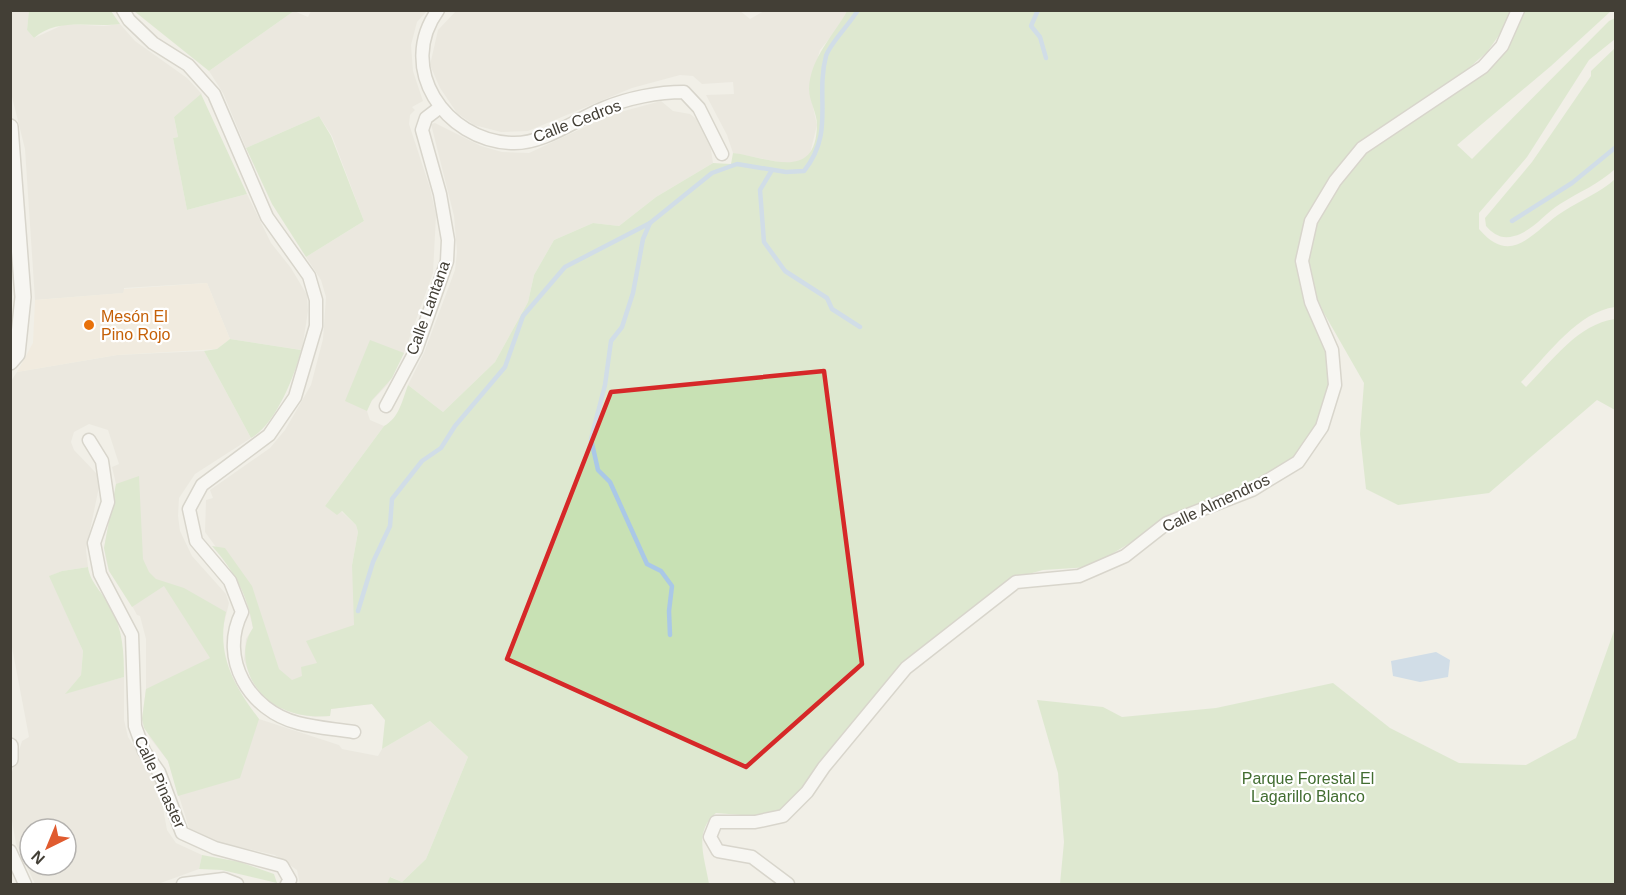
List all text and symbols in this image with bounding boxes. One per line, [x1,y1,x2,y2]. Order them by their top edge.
street label: Calle Cedros [531,96,623,146]
street label: Calle Lantana [403,259,453,357]
place label: Mesón El Pino Rojo [101,308,170,343]
marker: Mesón El Pino Rojo [82,318,96,332]
street label: Calle Almendros [1160,471,1272,535]
street label: Calle Pinaster [131,733,189,831]
park label: Parque Forestal El Lagarillo Blanco [1242,770,1374,805]
north arrow [18,817,78,877]
text: N [28,847,48,868]

